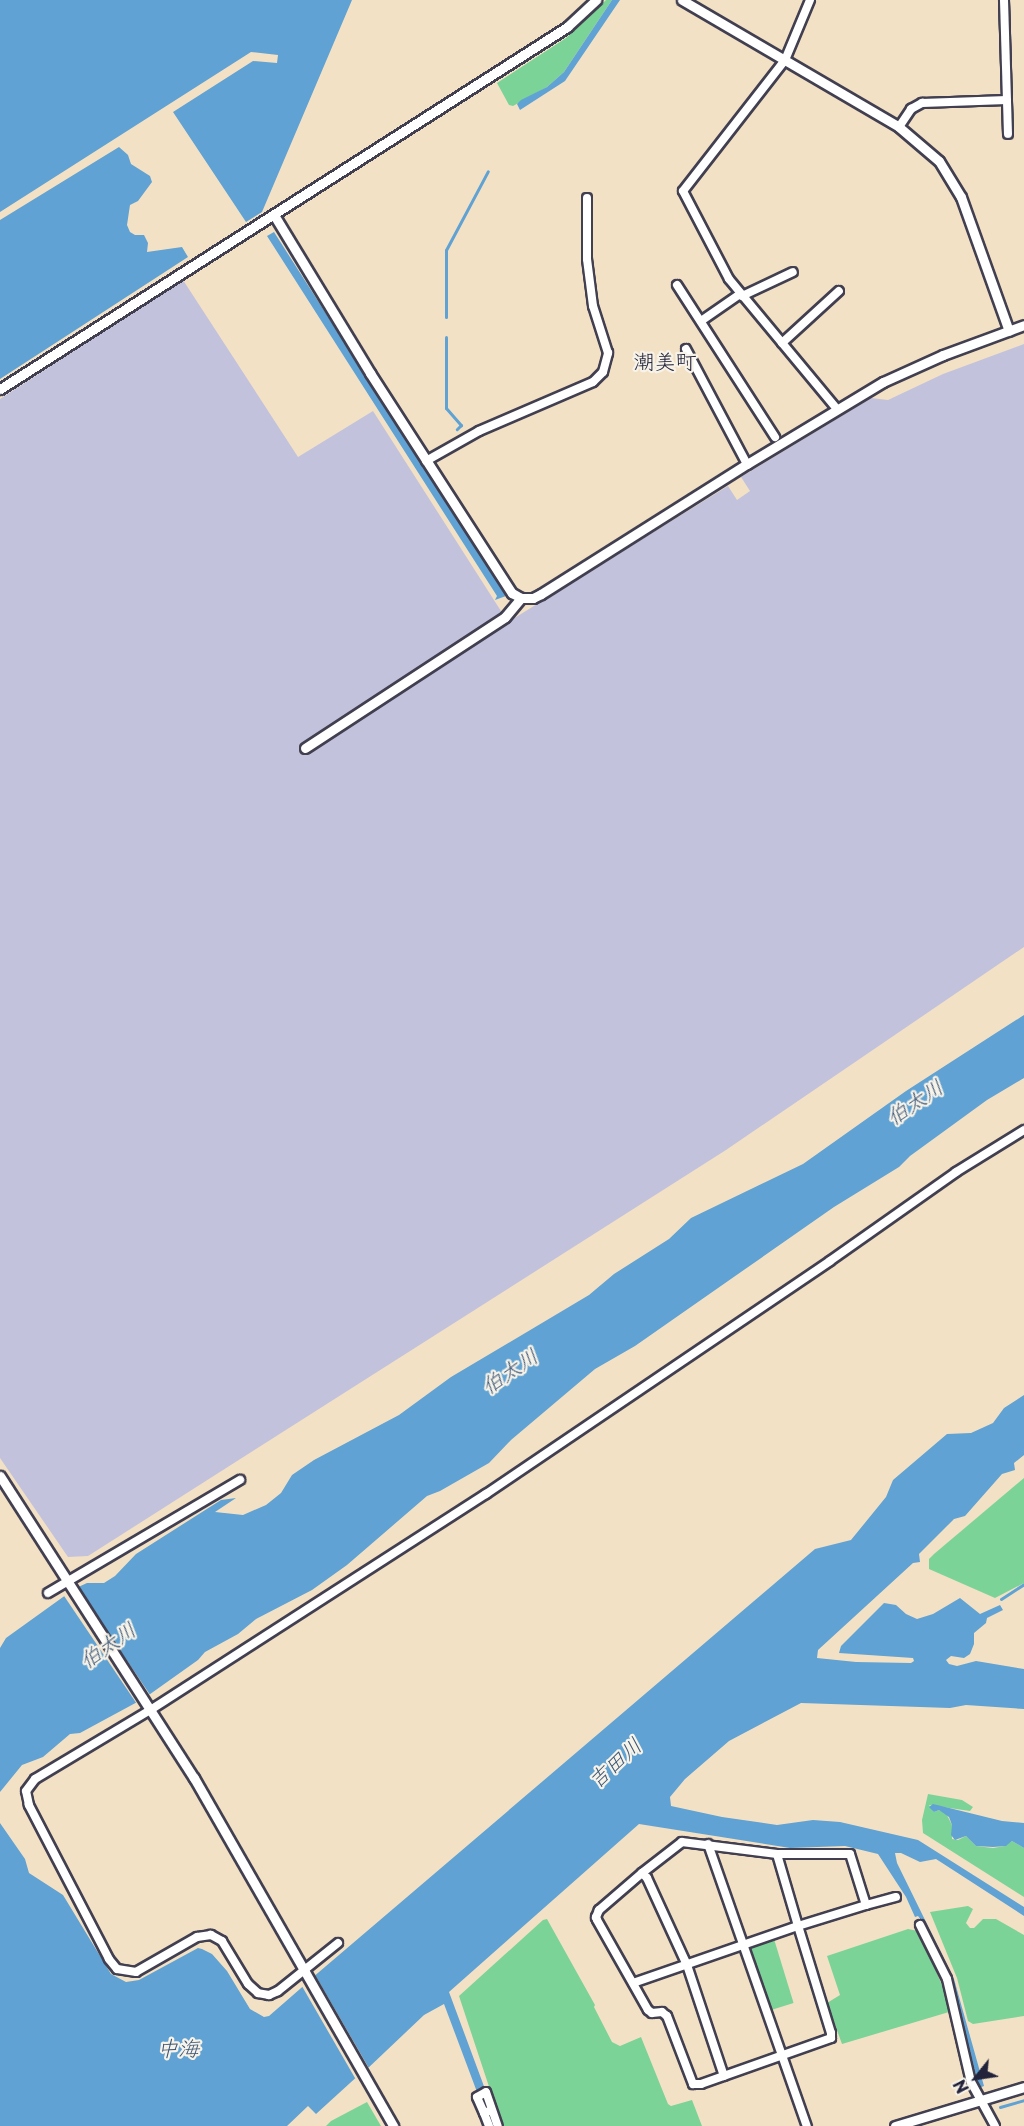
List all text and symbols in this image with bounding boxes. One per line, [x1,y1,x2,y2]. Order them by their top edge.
district label: 潮美町 [634,347,696,373]
water label: 伯太川 [881,1073,947,1129]
water label: 伯太川 [476,1342,542,1398]
water label: 伯太川 [74,1616,140,1672]
water label: 吉田川 [582,1732,646,1792]
water label: 中海 [157,2034,199,2060]
north arrow [946,2048,1006,2108]
text: N [947,2076,974,2098]

